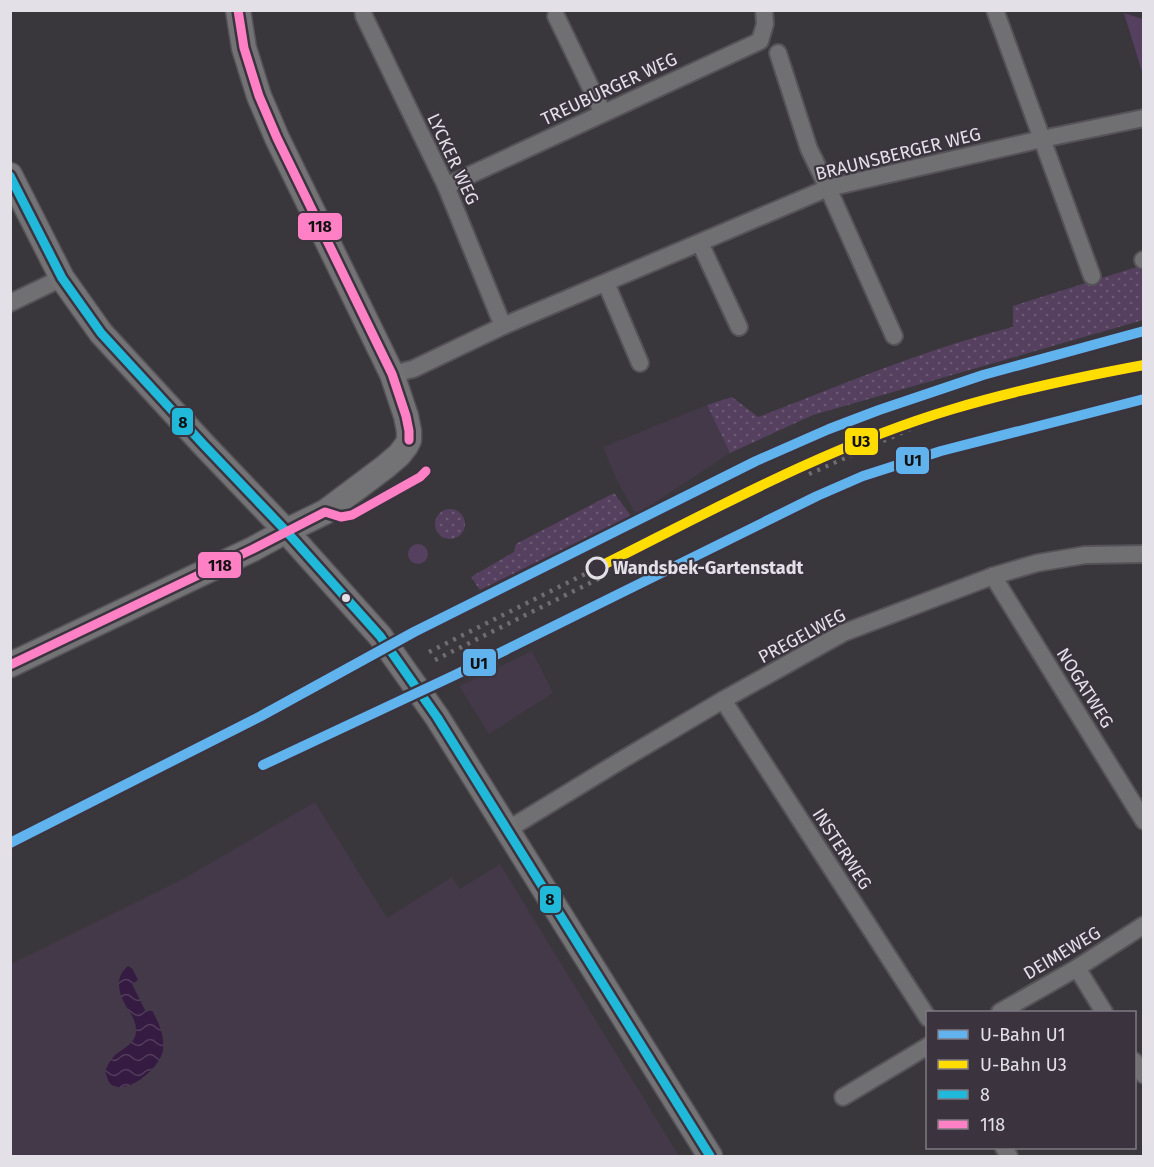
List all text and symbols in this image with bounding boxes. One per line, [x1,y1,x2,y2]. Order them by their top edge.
street label: TREUBURGER WEG [537,48,681,130]
street label: LYCKER WEG [422,110,484,208]
street label: BRAUNSBERGER WEG [813,123,983,185]
line badge: 118 [297,212,343,241]
text: 118 [308,217,332,236]
line badge: 8 [171,407,194,436]
text: 8 [178,413,188,432]
line badge: U3 [844,427,879,456]
text: U3 [852,432,870,451]
line badge: U1 [895,446,930,475]
text: U1 [904,451,922,470]
line badge: 118 [197,551,242,579]
text: 118 [208,556,232,575]
marker: Wandsbek-Gartenstadt [586,557,608,579]
place label: Wandsbek-Gartenstadt [613,557,804,579]
unlabelled marker [340,592,352,604]
street label: PREGELWEG [755,604,849,668]
street label: NOGATWEG [1052,644,1118,732]
line badge: U1 [462,648,497,677]
text: U1 [470,654,488,673]
street label: INSTERWEG [808,804,876,894]
line badge: 8 [539,885,562,914]
text: 8 [545,890,555,909]
street label: DEIMEWEG [1020,921,1104,985]
legend [926,1011,1136,1149]
text: U-Bahn U1 [980,1024,1065,1046]
text: U-Bahn U3 [980,1054,1067,1076]
text: 8 [980,1084,990,1106]
text: 118 [980,1114,1005,1136]

